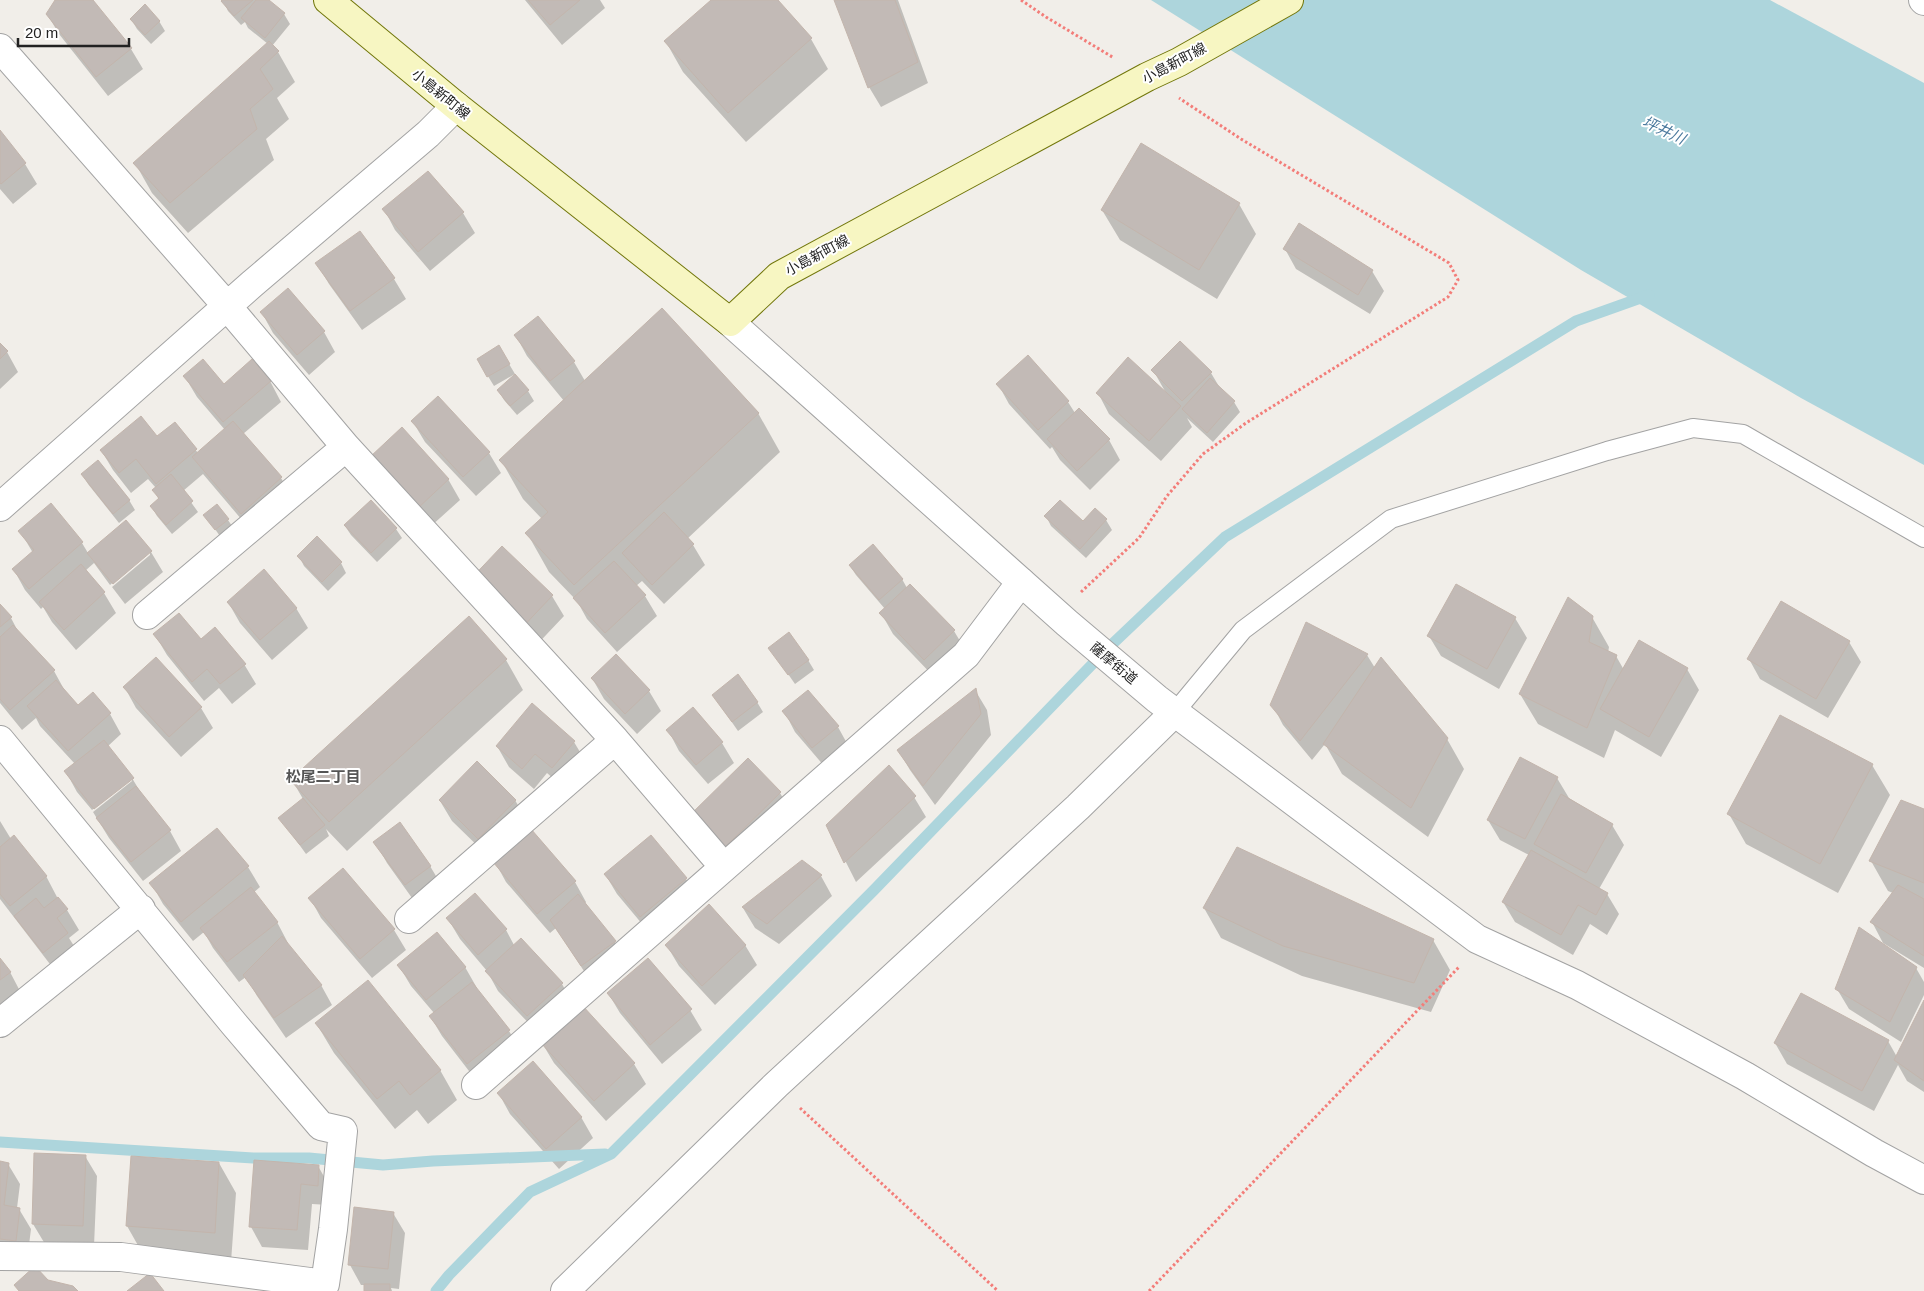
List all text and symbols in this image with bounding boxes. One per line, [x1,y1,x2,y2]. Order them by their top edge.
scale bar [18,15,129,47]
text: 20 m [25,24,58,41]
street label: 小島新町線 [1139,40,1209,86]
street label: 小島新町線 [409,66,473,122]
water label: 坪井川 [1640,113,1690,148]
street label: 小島新町線 [782,232,852,278]
street label: 薩摩街道 [1087,639,1141,687]
district label: 松尾二丁目 [285,768,361,785]

